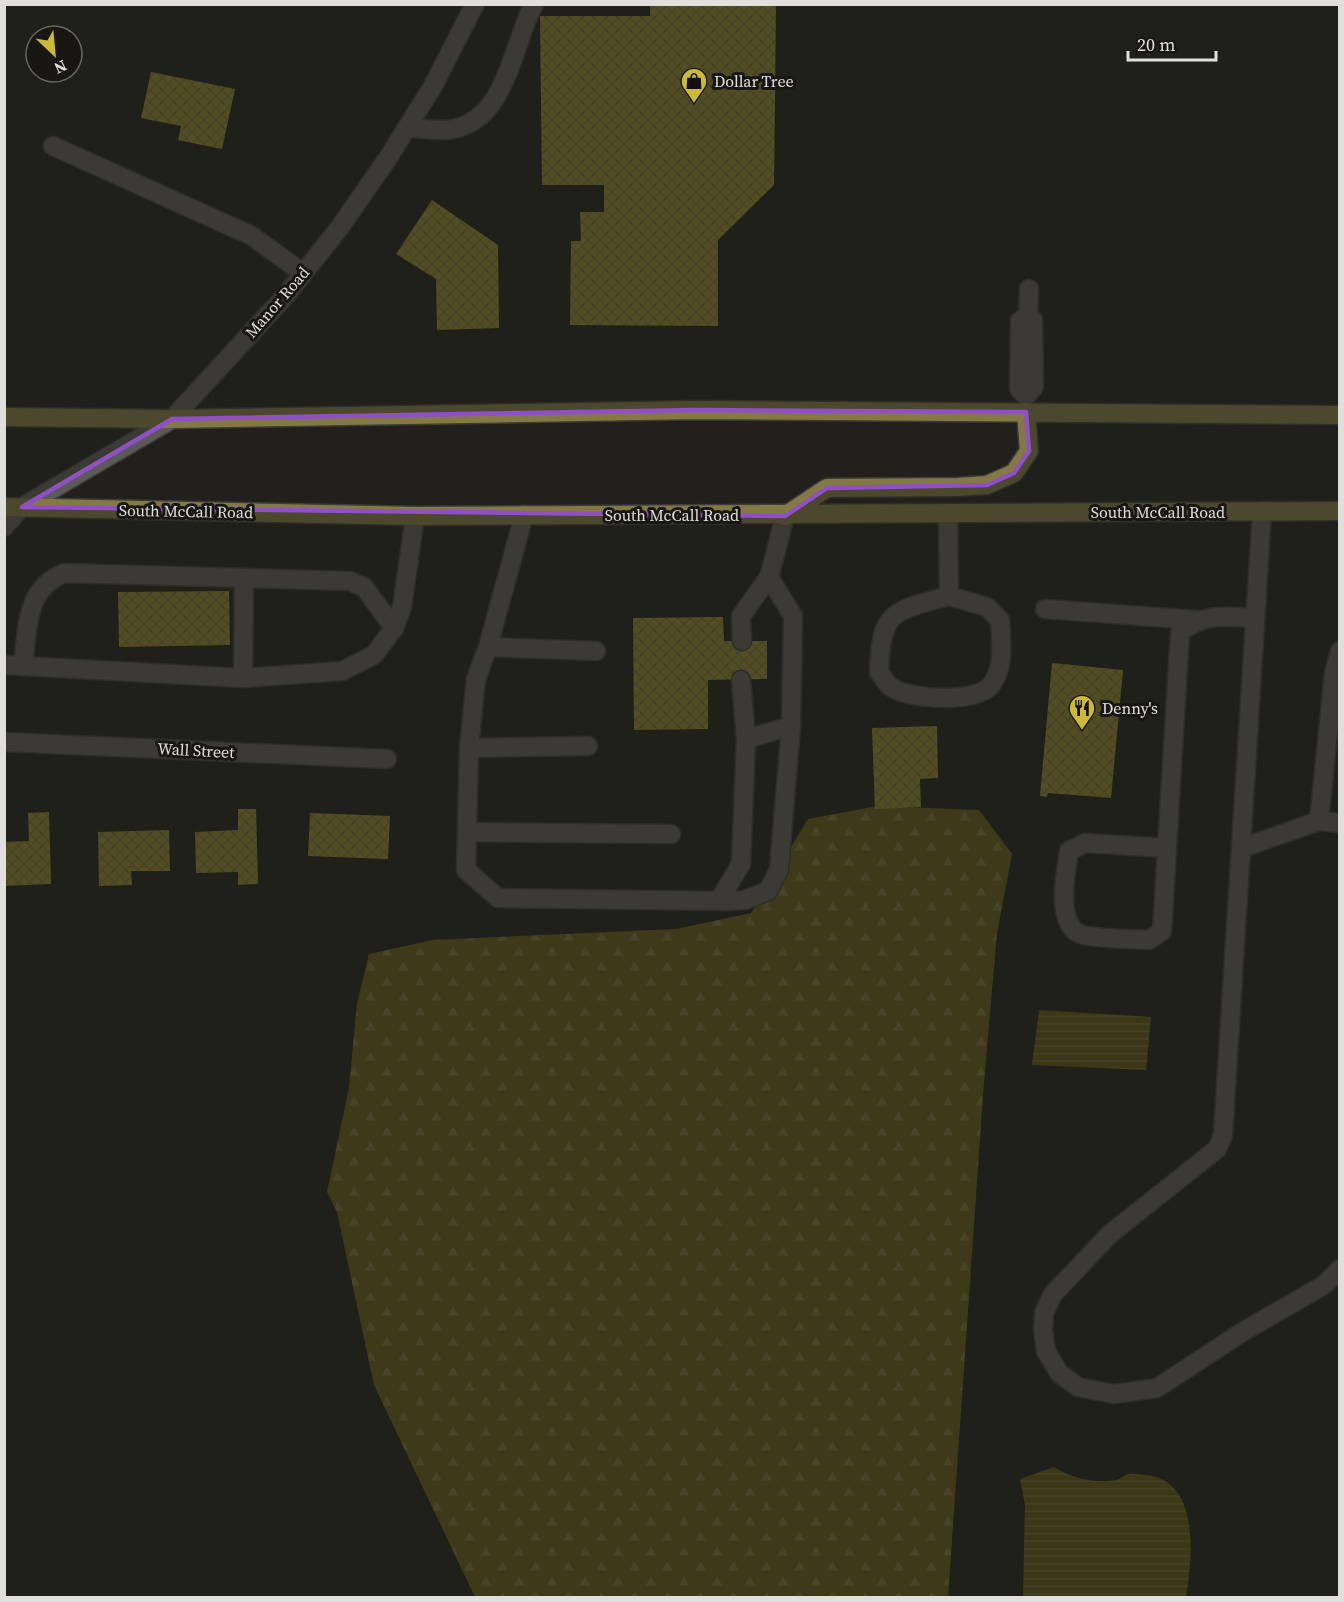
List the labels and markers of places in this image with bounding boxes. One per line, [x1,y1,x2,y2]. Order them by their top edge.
shop icon: Dollar Tree [679,66,709,104]
place label: Dollar Tree [714,70,794,92]
restaurant icon: Denny's [1067,693,1097,731]
place label: Denny's [1102,697,1158,719]

